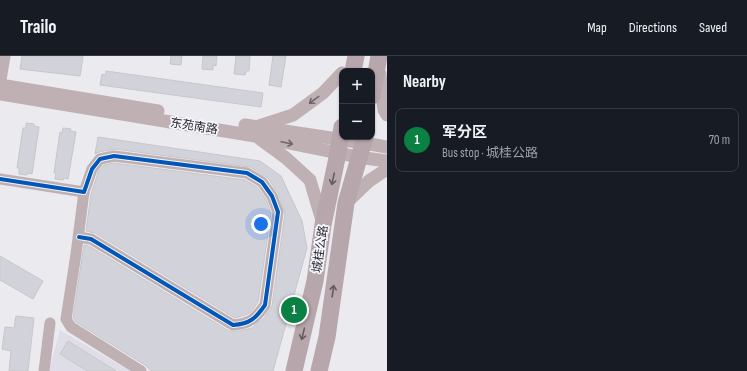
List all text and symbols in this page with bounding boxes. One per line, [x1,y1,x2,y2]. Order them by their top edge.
text: Trailo [20,16,57,39]
text: Map [587,19,607,36]
text: Directions [629,19,677,36]
text: Saved [699,19,727,36]
map controls [339,68,375,140]
button: + [339,68,375,104]
text: Nearby [403,72,446,92]
one-way arrow [308,96,319,104]
button: − [339,104,375,140]
street label: 东苑南路 [169,115,219,138]
text: 军分区 [442,123,487,142]
text: 1 [414,132,420,148]
text: 70 m [709,132,730,148]
one-way arrow [280,139,293,147]
text: Bus stop · 城桂公路 [442,145,538,161]
one-way arrow [328,172,336,185]
your location [251,214,271,234]
street label: 城桂公路 [310,224,331,274]
one-way arrow [329,285,337,298]
pin: 1 [281,295,307,325]
one-way arrow [298,327,306,340]

